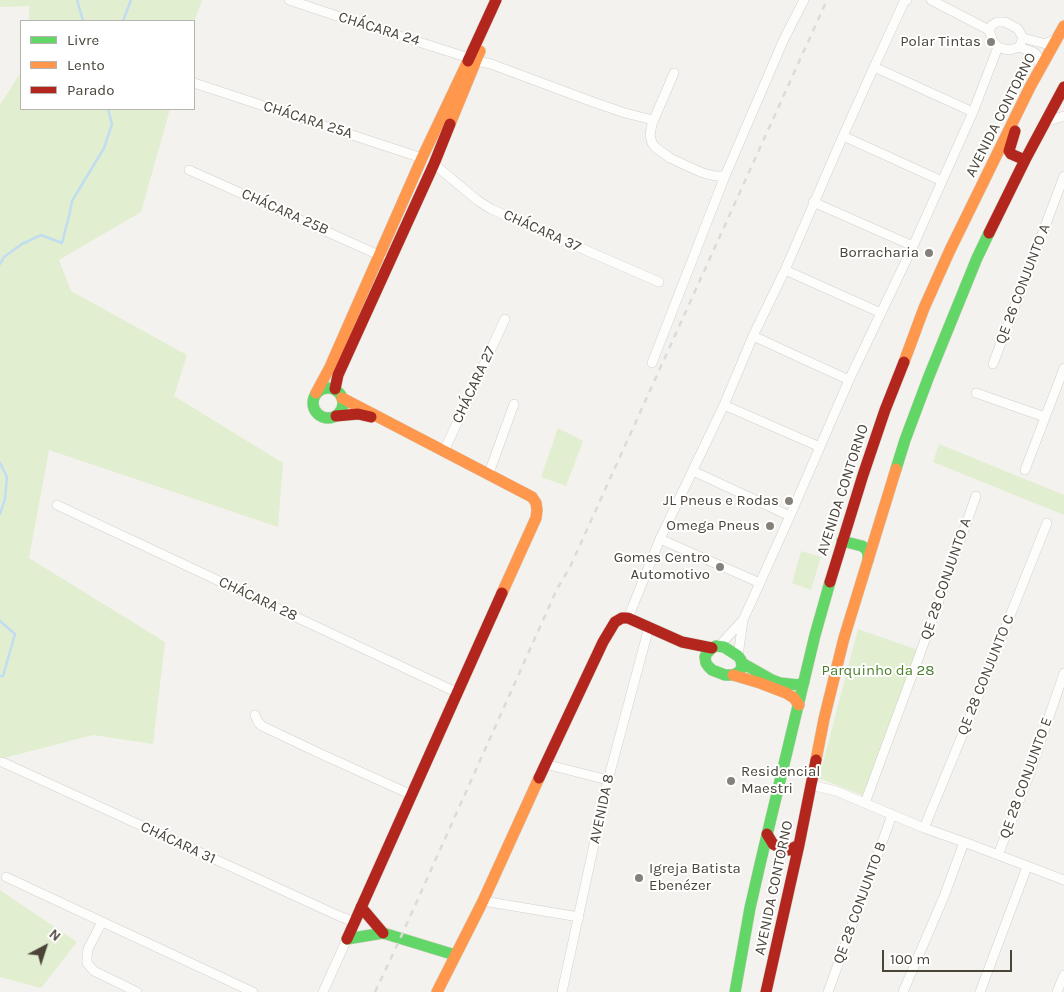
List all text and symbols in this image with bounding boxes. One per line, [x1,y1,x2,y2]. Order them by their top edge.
street label: CHÁCARA 24 [336,8,422,50]
legend [20,20,195,110]
text: Livre [67,31,99,49]
place label: Polar Tintas [900,33,981,51]
marker: Polar Tintas [985,36,997,48]
street label: AVENIDA CONTORNO [962,50,1040,180]
text: Lento [67,56,105,74]
text: Parado [67,81,114,99]
street label: CHÁCARA 25A [261,97,355,143]
street label: CHÁCARA 25B [239,185,331,239]
street label: CHÁCARA 37 [500,206,584,256]
street label: QE 26 CONJUNTO A [992,221,1054,347]
place label: Borracharia [839,244,919,262]
marker: Borracharia [923,247,935,259]
street label: CHÁCARA 27 [448,344,500,426]
street label: AVENIDA CONTORNO [813,422,873,558]
place label: JL Pneus e Rodas [663,492,779,510]
marker: JL Pneus e Rodas [783,495,795,507]
street label: QE 28 CONJUNTO A [917,516,975,642]
place label: Omega Pneus [666,517,760,535]
marker: Omega Pneus [764,520,776,532]
place label: Gomes Centro Automotivo [614,549,710,584]
marker: Gomes Centro Automotivo [714,561,726,573]
street label: CHÁCARA 28 [216,573,300,625]
street label: QE 28 CONJUNTO C [954,612,1018,738]
park label: Parquinho da 28 [822,662,934,680]
street label: QE 28 CONJUNTO E [996,715,1056,841]
place label: Residencial Maestri [741,763,821,798]
street label: AVENIDA 8 [586,772,618,846]
marker: Residencial Maestri [725,775,737,787]
street label: CHÁCARA 31 [138,818,218,868]
street label: AVENIDA CONTORNO [751,819,797,957]
street label: QE 28 CONJUNTO B [830,840,890,966]
place label: Igreja Batista Ebenézer [649,860,741,895]
marker: Igreja Batista Ebenézer [633,872,645,884]
north arrow [20,922,70,972]
text: N [46,925,64,945]
scale bar [884,940,1014,972]
text: 100 m [890,950,930,968]

